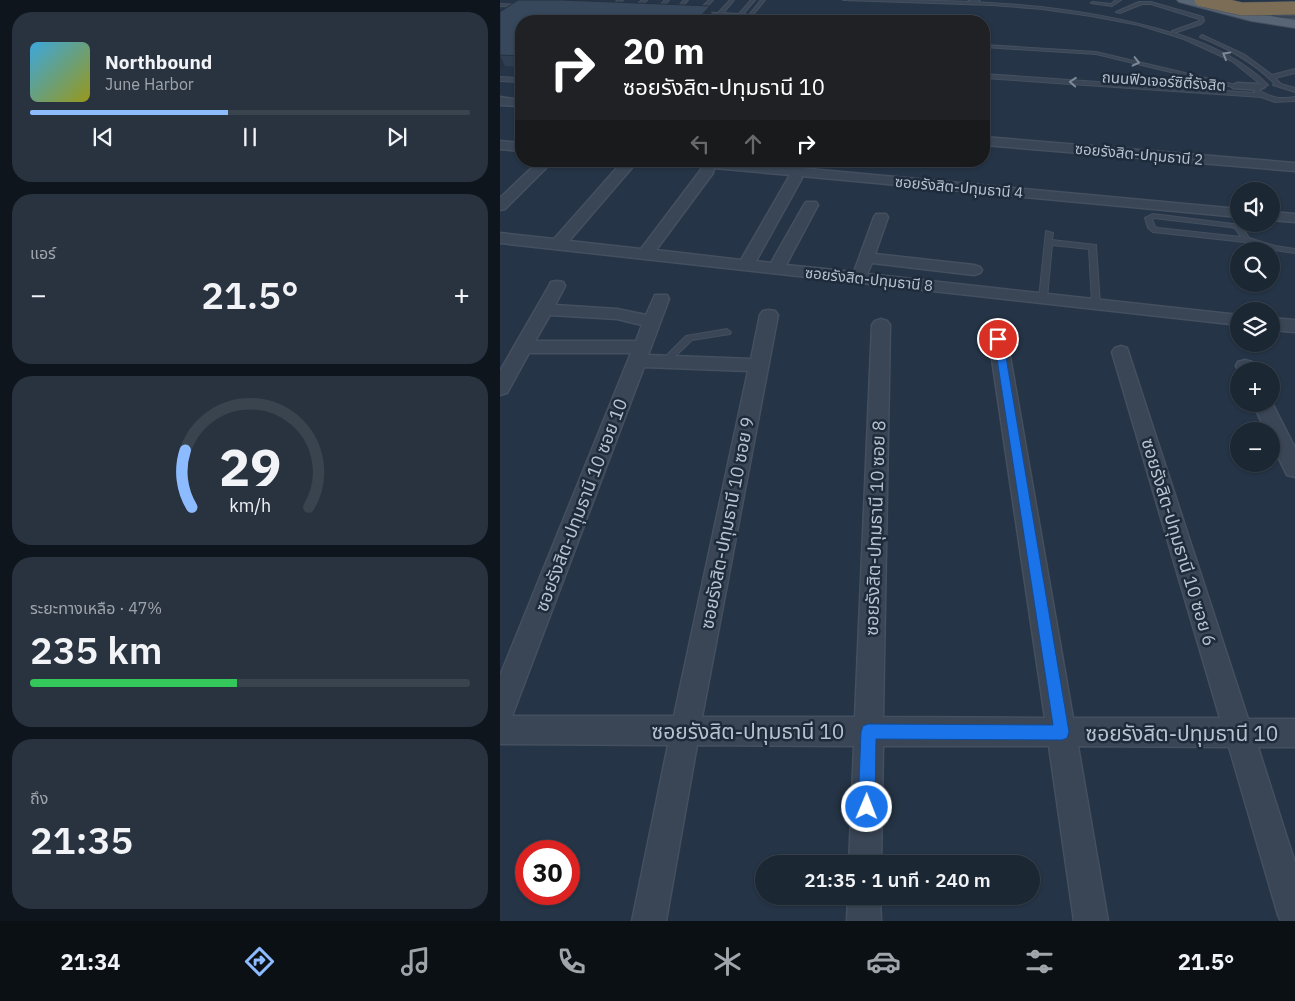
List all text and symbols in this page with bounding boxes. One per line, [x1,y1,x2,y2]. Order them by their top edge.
text: 20 m [623,28,705,74]
icon: right [540,35,605,100]
text: Northbound [105,50,212,74]
one-way arrow [1223,52,1232,62]
one-way arrow [1132,56,1141,67]
street label: ถนนฟิวเจอร์ซิตี้รังสิต [1101,66,1227,95]
text: ซอยรังสิต-ปทุมธานี 10 [623,72,825,101]
text: June Harbor [105,74,194,94]
one-way arrow [1069,77,1077,88]
icon: previous [89,123,117,151]
icon: pause [236,123,264,151]
icon: next [383,123,411,151]
icon: left [686,130,714,158]
icon: ahead [739,130,767,158]
icon: right [792,130,820,158]
street label: ซอยรังสิต-ปทุมธานี 2 [1074,139,1204,169]
street label: ซอยรังสิต-ปทุมธานี 4 [894,172,1024,202]
map controls [1230,182,1280,472]
button: sound [1230,182,1280,232]
button: search [1230,242,1280,292]
text: แอร์ [30,243,56,263]
street label: ซอยรังสิต-ปทุมธานี 8 [804,263,934,295]
text: 21.5° [201,270,299,319]
text: − [30,276,47,313]
text: + [453,276,470,313]
button: layers [1230,302,1280,352]
pin [977,318,1019,360]
icon: arrive [984,325,1012,353]
button: + [1230,362,1280,412]
street label: ซอยรังสิต-ปทุมธานี 10 ซอย 10 [530,395,632,615]
street label: ซอยรังสิต-ปทุมธานี 10 ซอย 9 [695,415,759,631]
street label: ซอยรังสิต-ปทุมธานี 10 ซอย 8 [860,420,890,636]
button: − [1230,422,1280,472]
text: 29 [219,433,281,500]
street label: ซอยรังสิต-ปทุมธานี 10 ซอย 6 [1136,436,1222,648]
text: km/h [229,494,271,517]
text: ระยะทางเหลือ · 47% [30,598,162,618]
text: 235 km [30,625,162,674]
street label: ซอยรังสิต-ปทุมธานี 10 [652,717,844,745]
street label: ซอยรังสิต-ปทุมธานี 10 [1086,719,1278,747]
position arrow [840,780,892,832]
text: ถึง [30,788,48,808]
text: 21:35 [30,815,133,864]
speed limit sign: 30 [515,840,580,905]
text: 21:35 · 1 นาที · 240 m [804,868,991,892]
icon: directions [242,944,277,979]
icon: music [398,944,433,979]
icon: phone [554,944,589,979]
icon: climate [710,944,745,979]
icon: car [866,944,901,979]
icon: filters [1022,944,1057,979]
text: 21:34 [61,947,121,976]
text: 21.5° [1178,947,1234,976]

